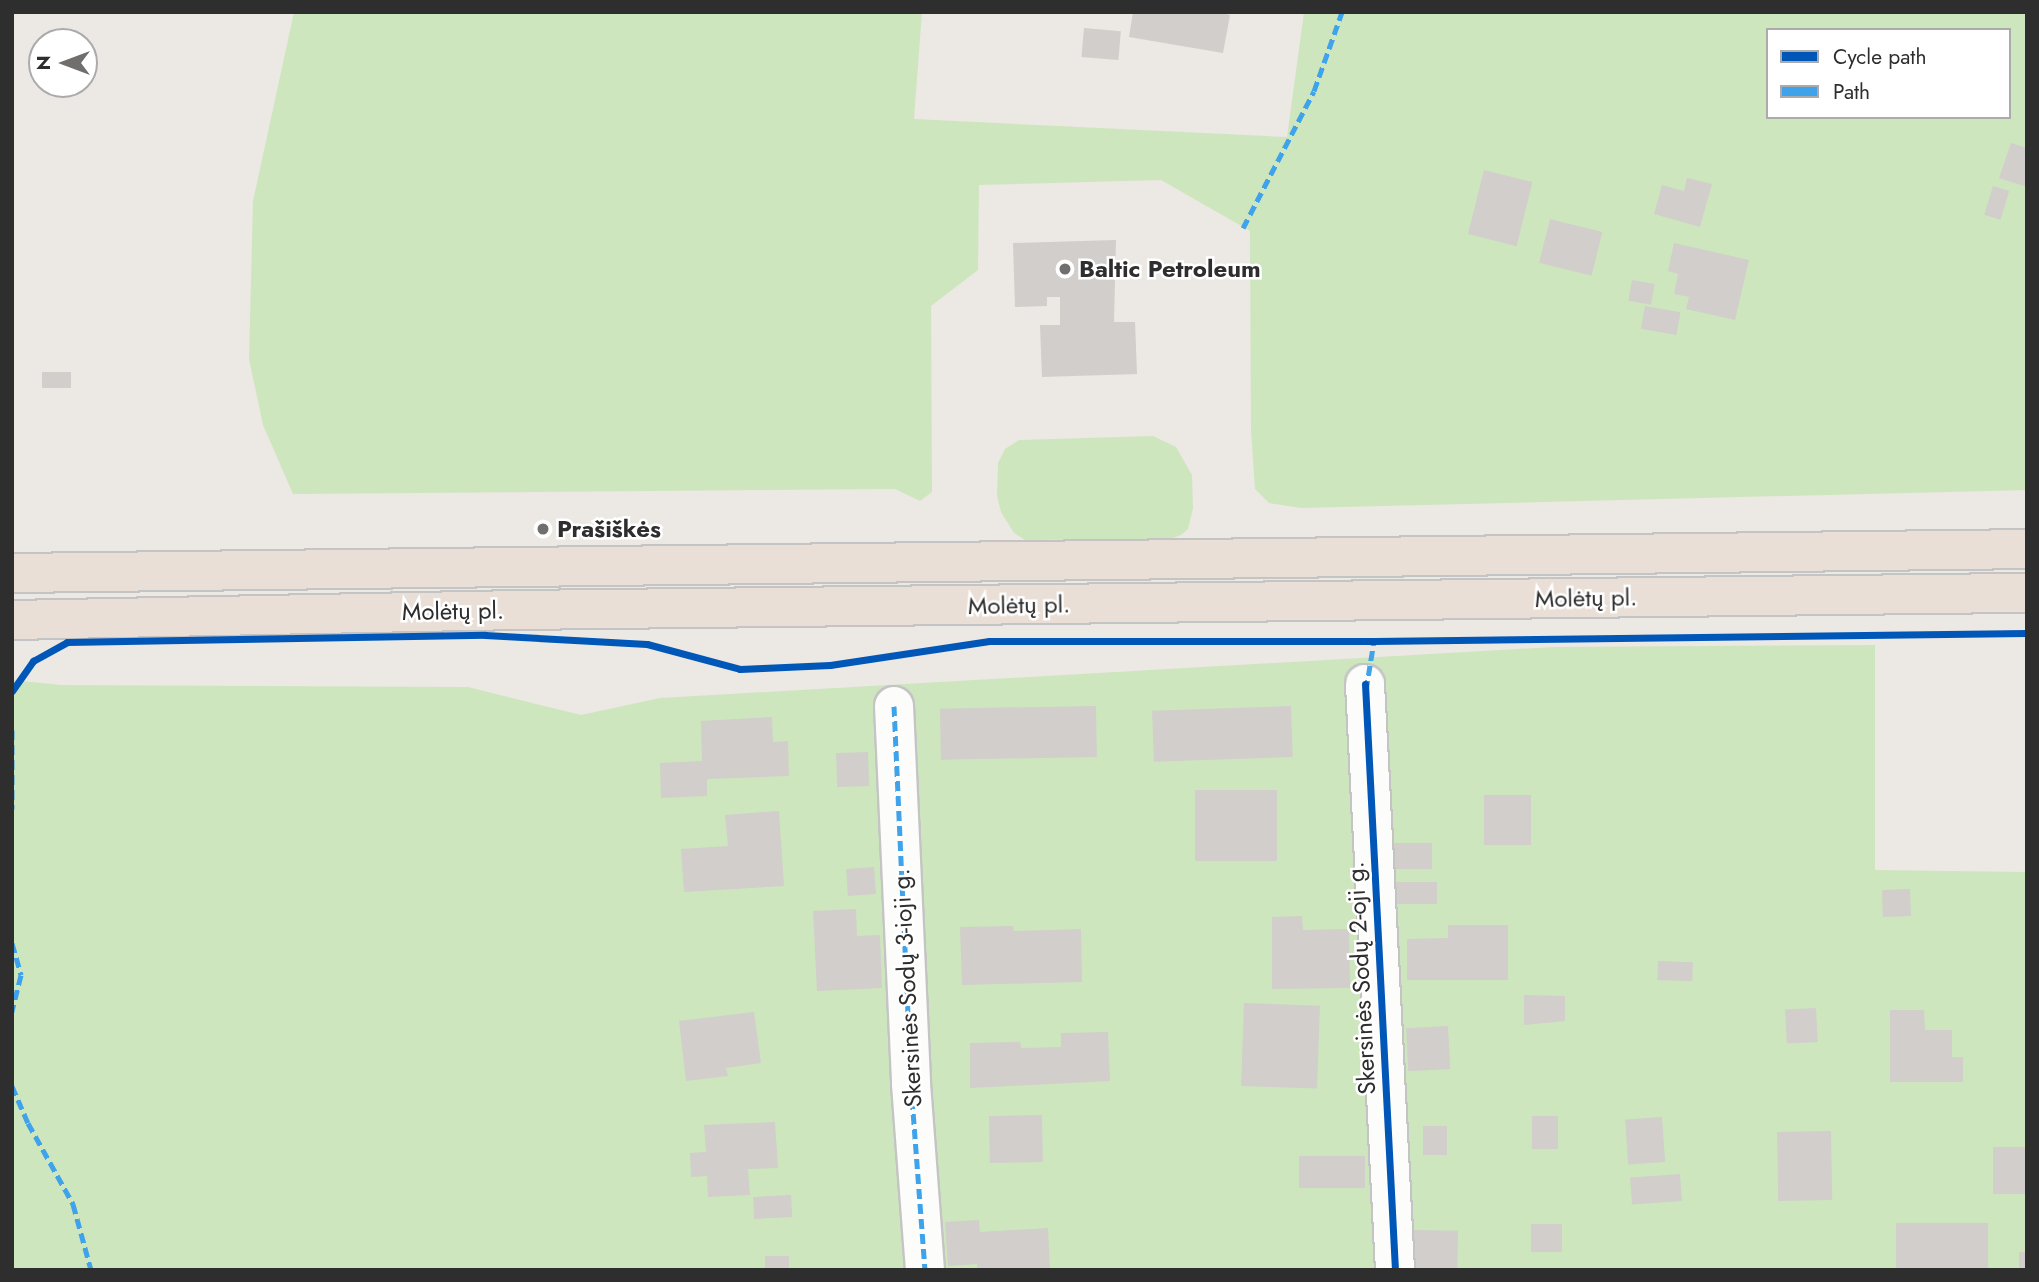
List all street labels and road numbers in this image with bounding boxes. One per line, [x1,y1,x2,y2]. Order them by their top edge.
street label: Molėtų pl. [1535,583,1637,613]
street label: Molėtų pl. [968,590,1070,620]
street label: Molėtų pl. [402,596,504,626]
street label: Skersinės Sodų 2-oji g. [1341,861,1381,1095]
street label: Skersinės Sodų 3-ioji g. [886,868,928,1108]

